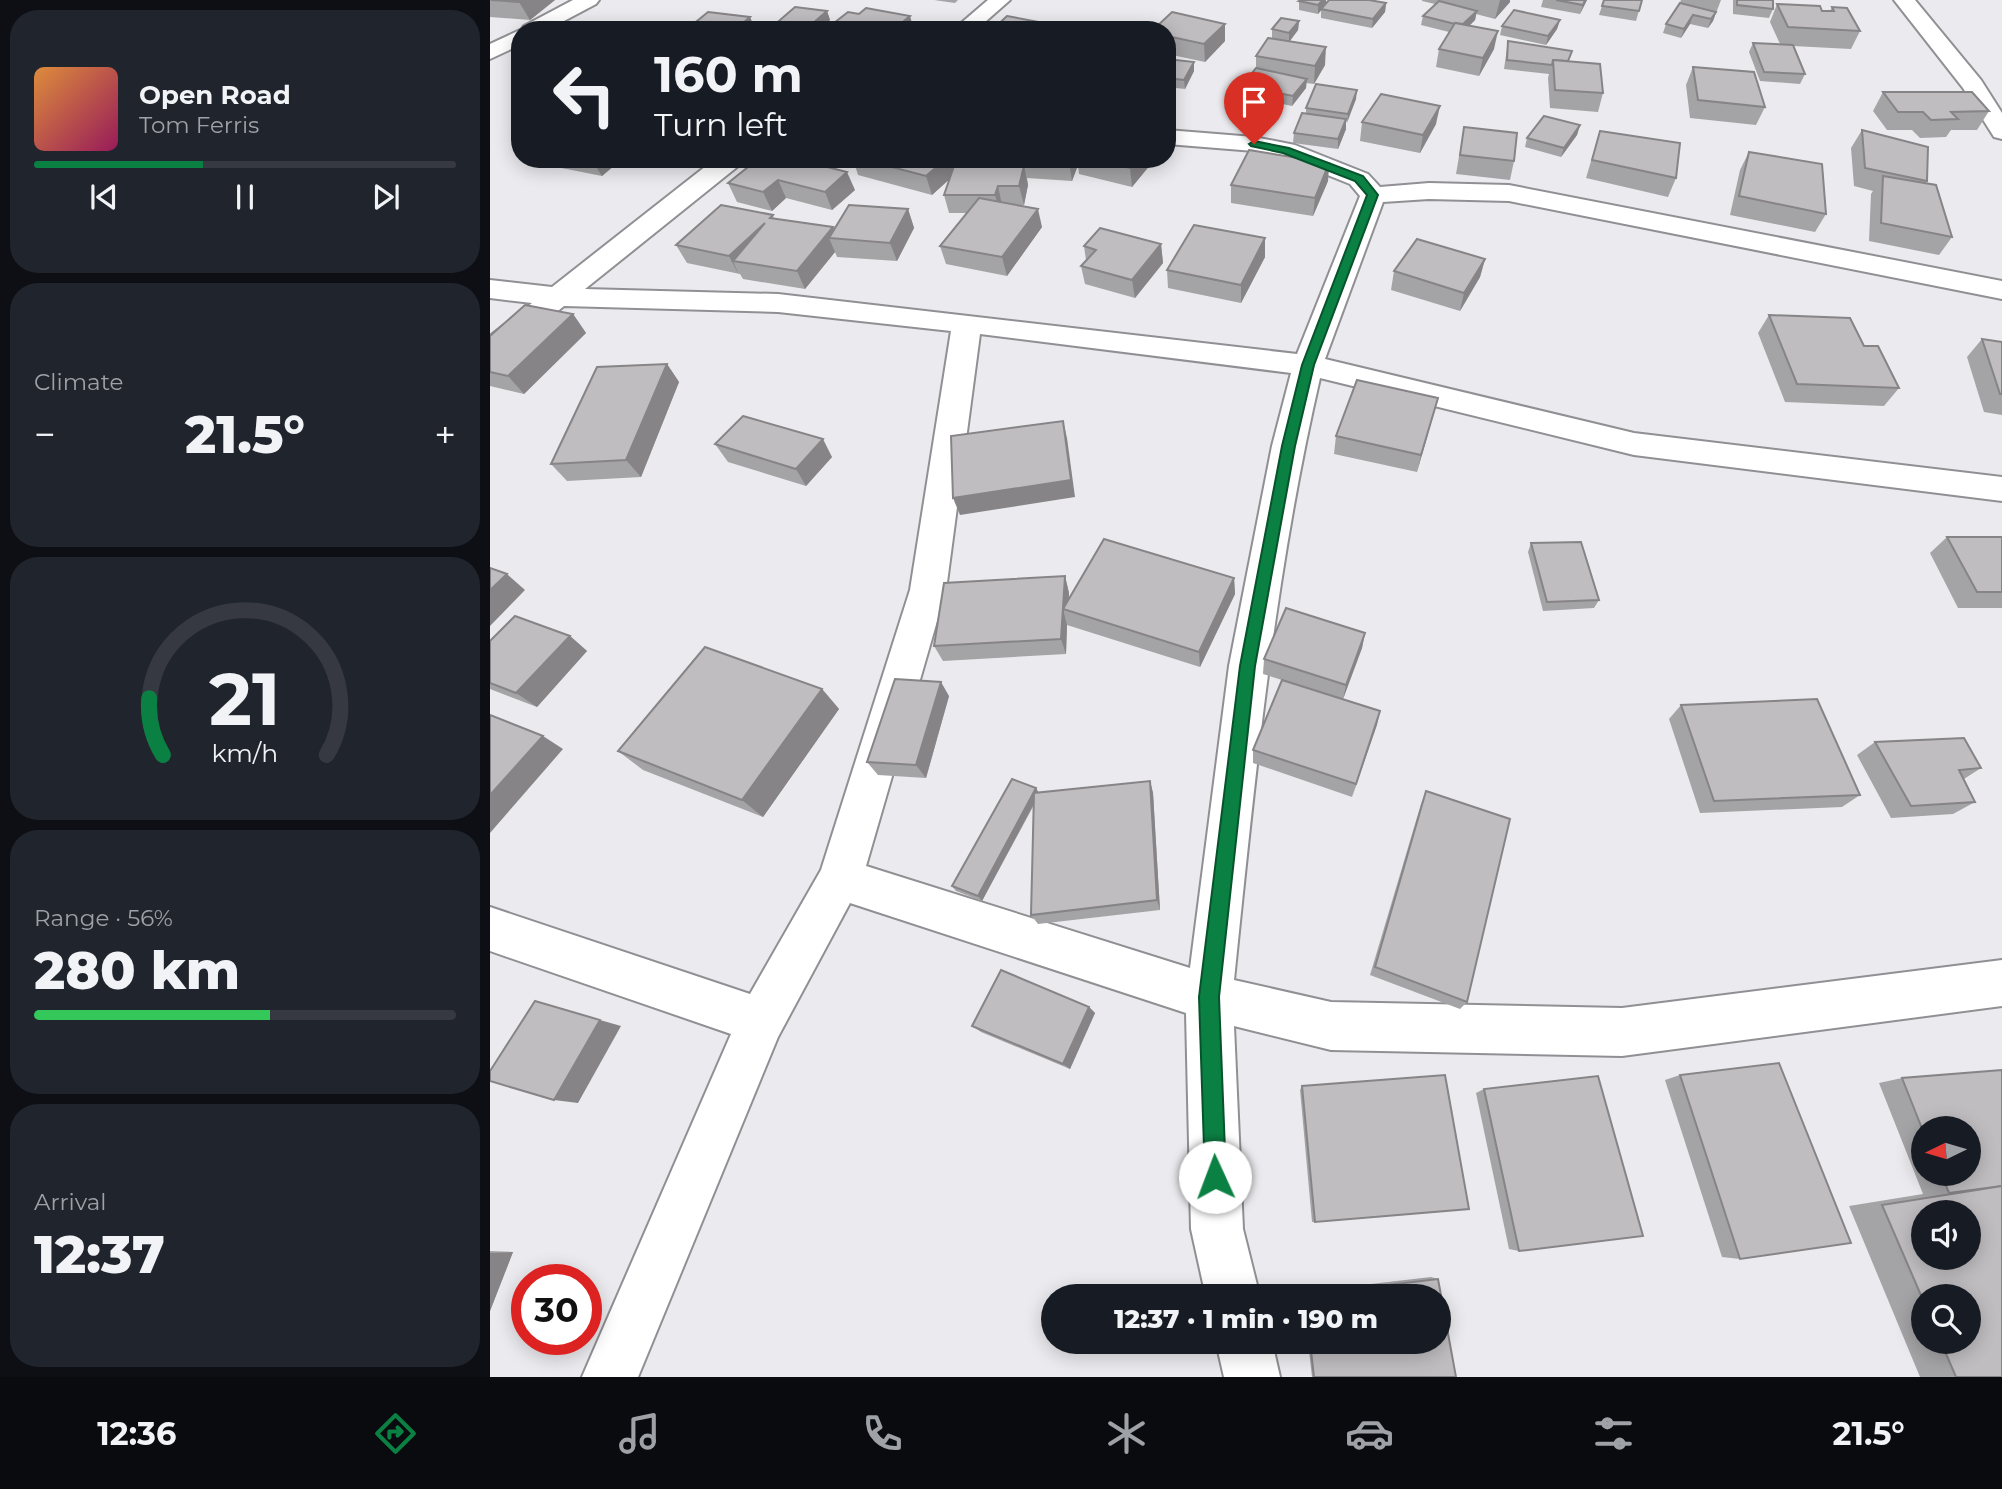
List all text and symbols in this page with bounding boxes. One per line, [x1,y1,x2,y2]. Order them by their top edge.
text: 160 m [654,45,803,104]
icon: left [539,49,630,140]
pin [1224,72,1284,144]
text: Open Road [139,79,291,111]
icon: arrive [1235,83,1273,121]
text: Turn left [654,105,788,144]
text: Tom Ferris [139,111,259,139]
icon: previous [85,178,123,216]
icon: pause [226,178,264,216]
icon: next [367,178,405,216]
text: Climate [34,368,123,396]
text: 21.5° [185,403,305,466]
text: − [34,411,56,458]
text: + [434,411,456,458]
text: 21 [209,655,281,743]
text: km/h [212,737,278,767]
text: Range · 56% [34,904,173,932]
text: 280 km [34,939,240,1002]
north arrow [1911,1116,1981,1186]
map controls [1911,1116,1981,1354]
position arrow [1178,1140,1252,1214]
text: Arrival [34,1188,107,1216]
button: sound [1911,1200,1981,1270]
text: 12:37 [34,1223,165,1286]
speed limit sign: 30 [511,1264,602,1355]
button: search [1911,1284,1981,1354]
text: 12:37 · 1 min · 190 m [1114,1303,1378,1335]
icon: directions [371,1409,420,1458]
icon: music [615,1409,664,1458]
icon: phone [858,1409,907,1458]
icon: climate [1102,1409,1151,1458]
icon: car [1345,1409,1394,1458]
icon: filters [1589,1409,1638,1458]
text: 12:36 [97,1414,176,1453]
text: 21.5° [1833,1414,1905,1453]

